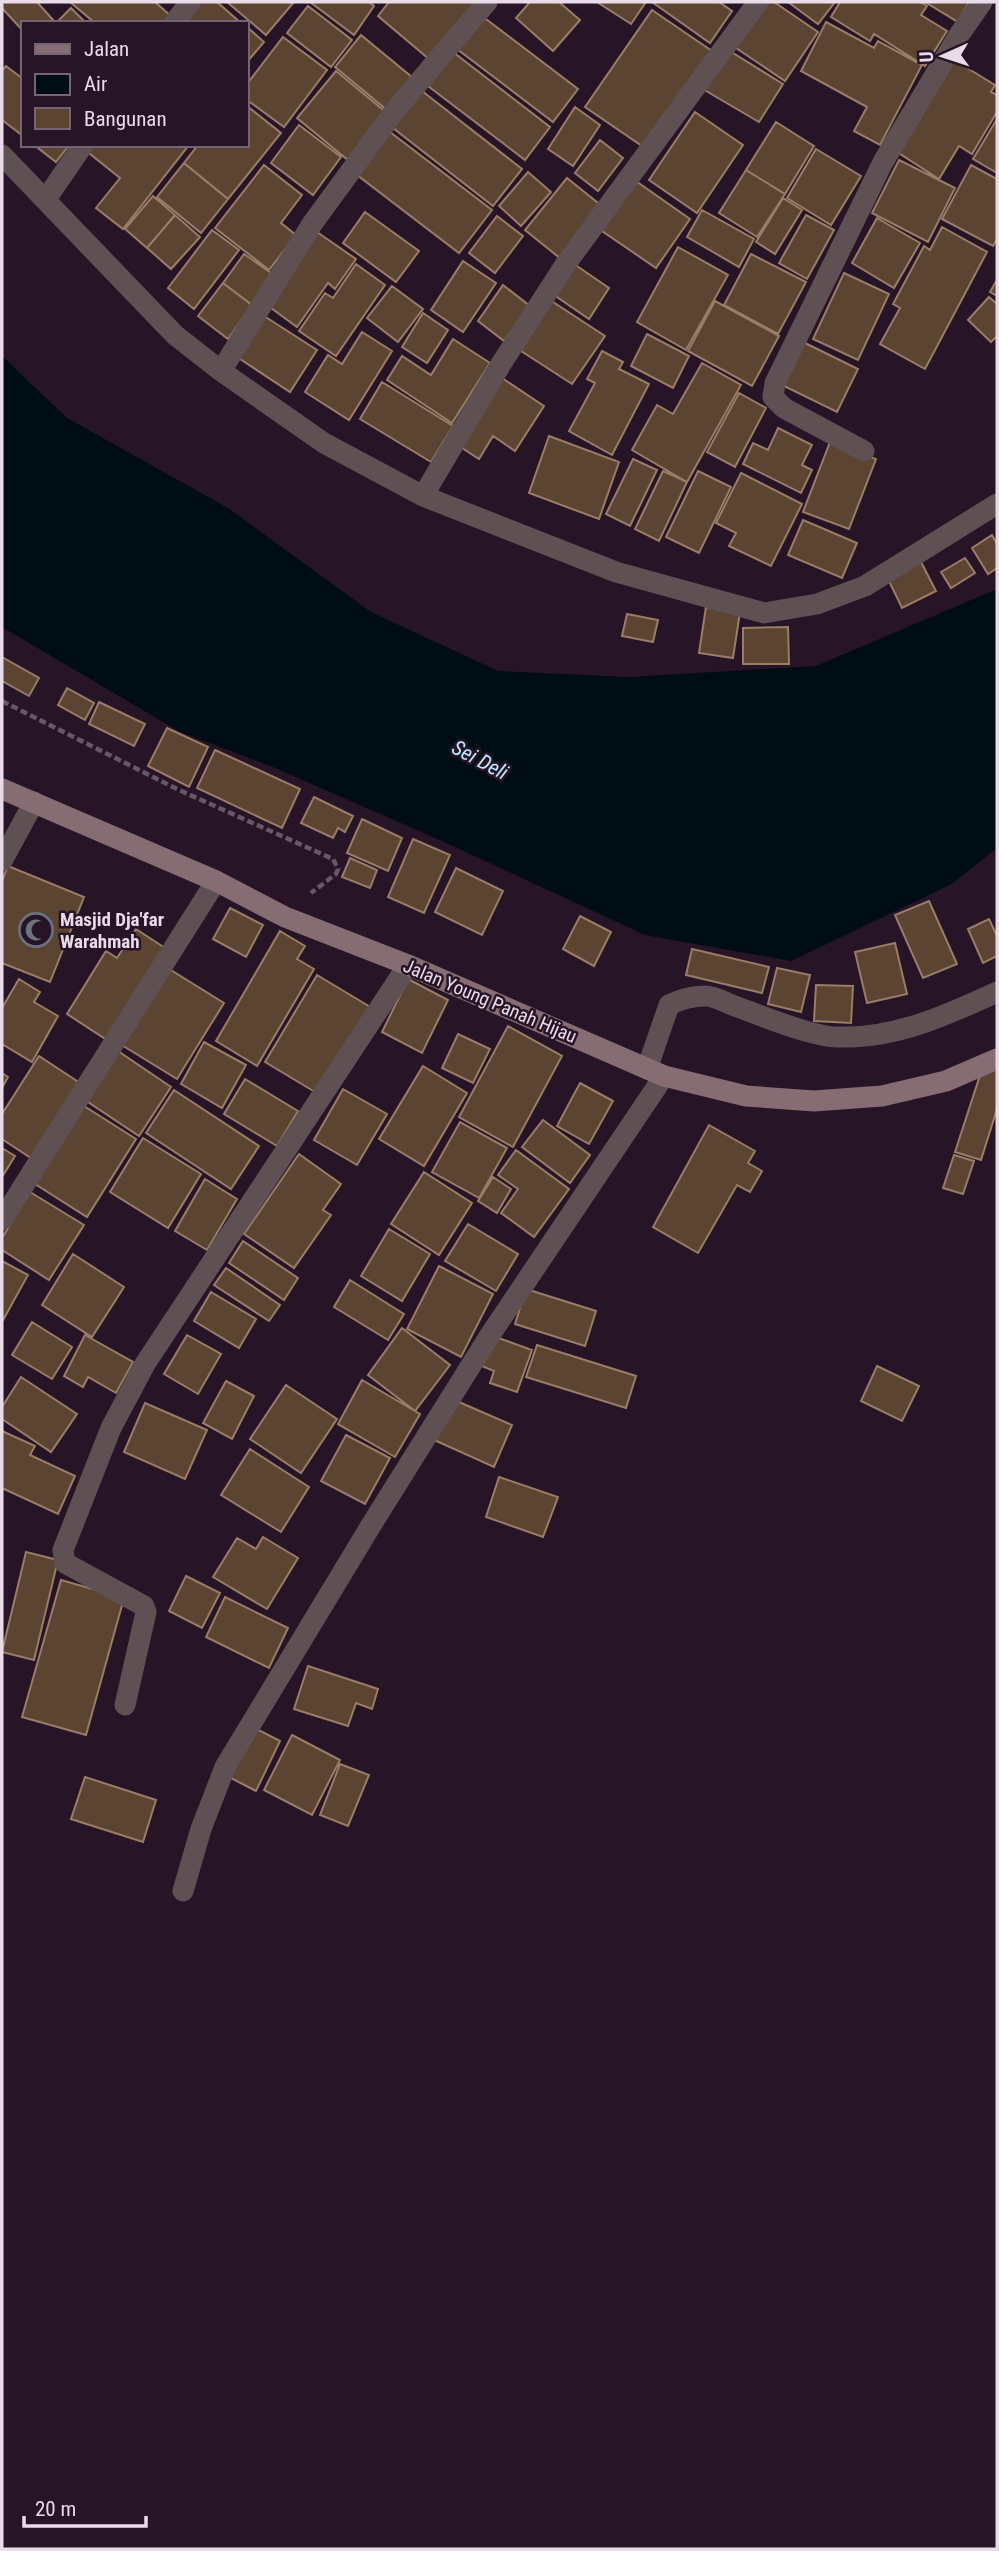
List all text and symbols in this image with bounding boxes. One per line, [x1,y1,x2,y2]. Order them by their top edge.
legend [21,21,248,147]
north arrow [908,21,978,91]
text: Jalan [84,37,129,61]
text: U [915,51,938,63]
text: Air [84,72,107,96]
text: Bangunan [84,107,167,131]
water label: Sei Deli [448,735,512,785]
place label: Masjid Dja'far Warahmah [60,908,164,953]
mosque icon: Masjid Dja'far Warahmah [17,911,55,949]
street label: Jalan Young Panah Hijau [400,954,580,1048]
scale bar [24,2484,147,2528]
text: 20 m [35,2497,76,2521]

